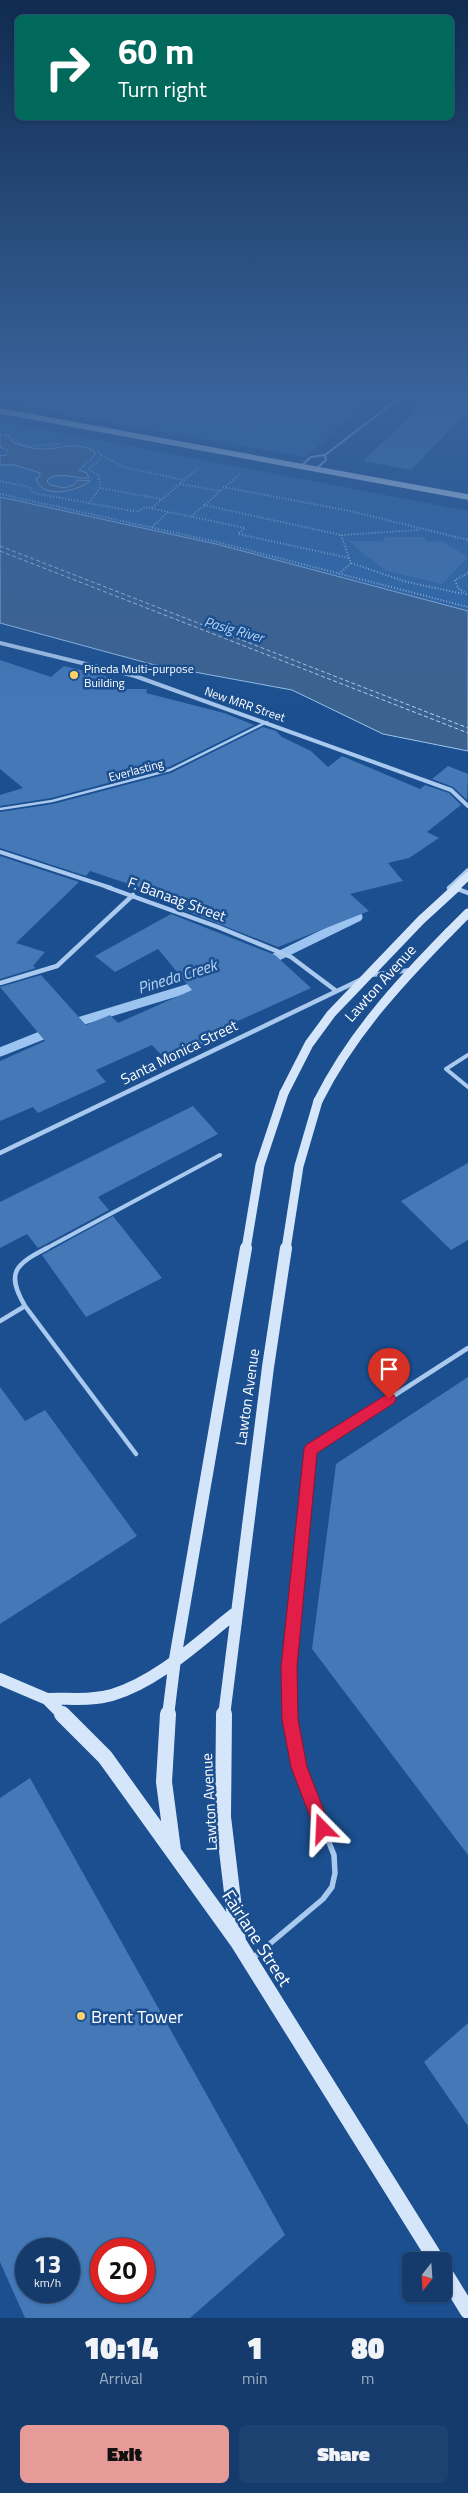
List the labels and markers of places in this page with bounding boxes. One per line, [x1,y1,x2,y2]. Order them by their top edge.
place label: Pineda Multi-purpose Building [84,659,194,692]
marker: Pineda Multi-purpose Building [68,669,80,681]
pin [368,1348,410,1399]
place label: Brent Tower [91,2003,183,2030]
marker: Brent Tower [75,2010,87,2022]

